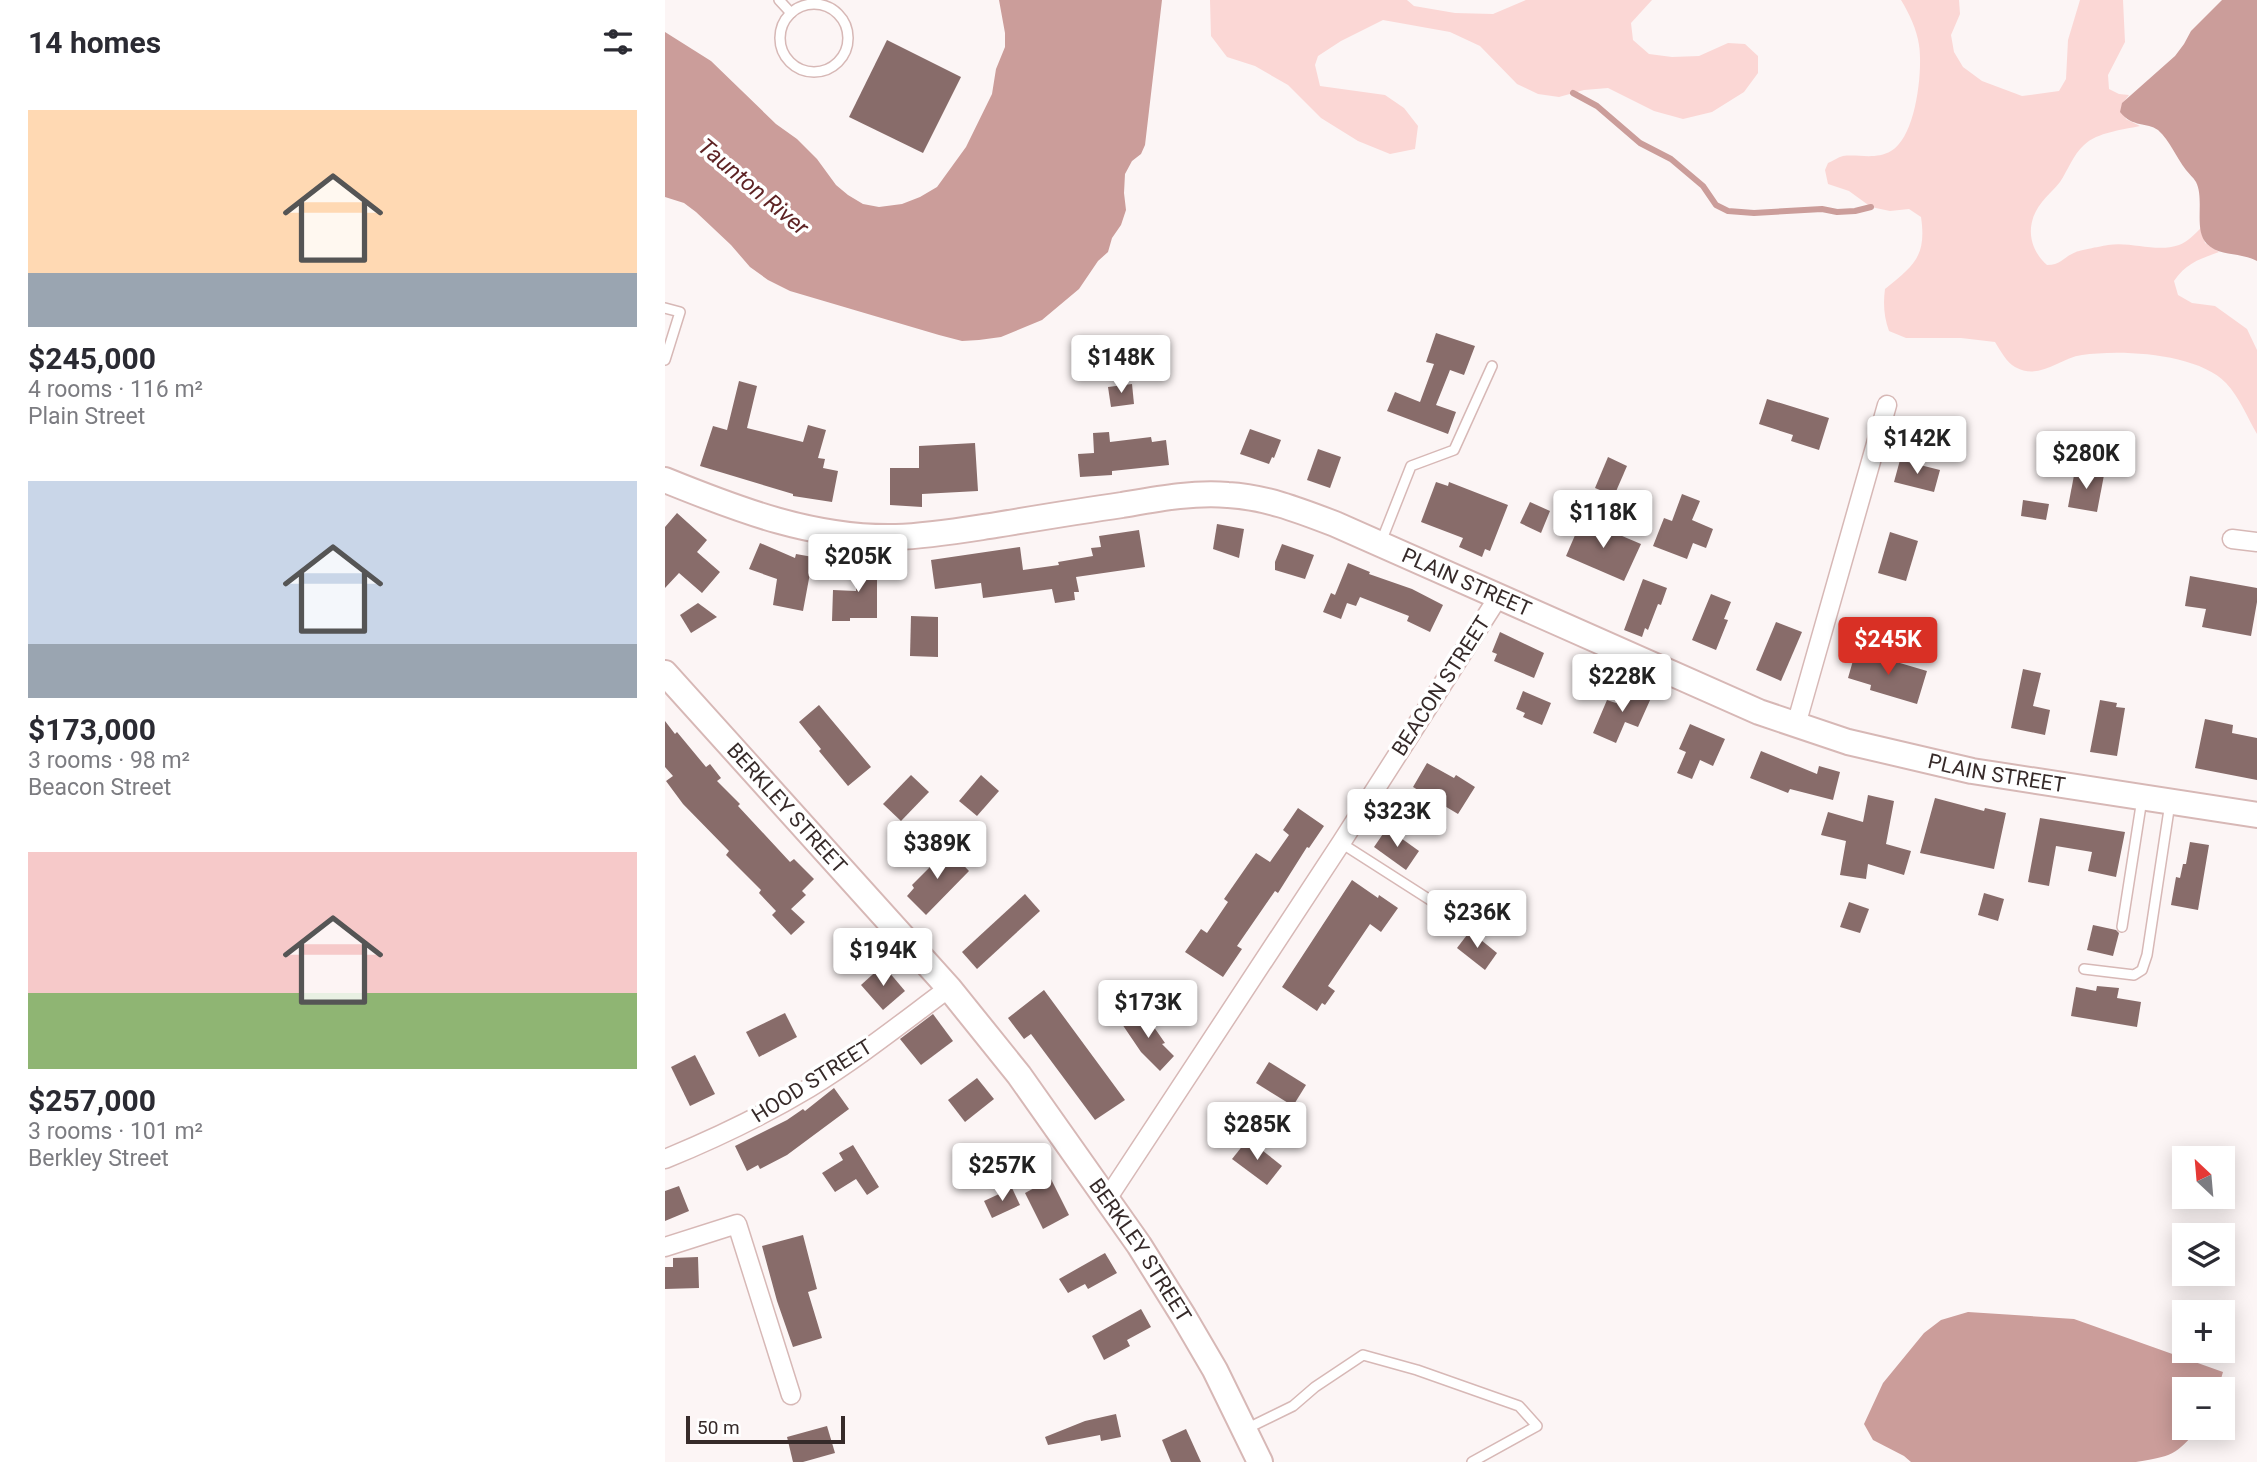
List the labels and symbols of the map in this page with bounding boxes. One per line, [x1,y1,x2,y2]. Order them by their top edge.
water label: Taunton River [692,133,815,242]
pin: $148K [1072,336,1170,395]
pin: $142K [1868,416,1966,476]
pin: $280K [2037,432,2135,491]
pin: $118K [1554,490,1652,550]
pin: $205K [809,534,907,594]
street label: PLAIN STREET [1398,543,1535,622]
street label: BEACON STREET [1387,611,1495,760]
pin: $245K [1839,618,1937,677]
pin: $228K [1573,654,1671,714]
street label: BERKLEY STREET [722,738,852,879]
street label: PLAIN STREET [1926,749,2067,797]
pin: $323K [1348,790,1446,849]
pin: $389K [888,822,986,881]
pin: $236K [1428,890,1526,950]
pin: $194K [834,928,932,988]
pin: $173K [1099,981,1197,1040]
street label: HOOD STREET [747,1034,877,1128]
pin: $285K [1208,1102,1306,1162]
pin: $257K [953,1144,1051,1203]
north arrow [2172,1146,2235,1209]
street label: BERKLEY STREET [1084,1174,1196,1327]
scale bar [686,1413,845,1445]

